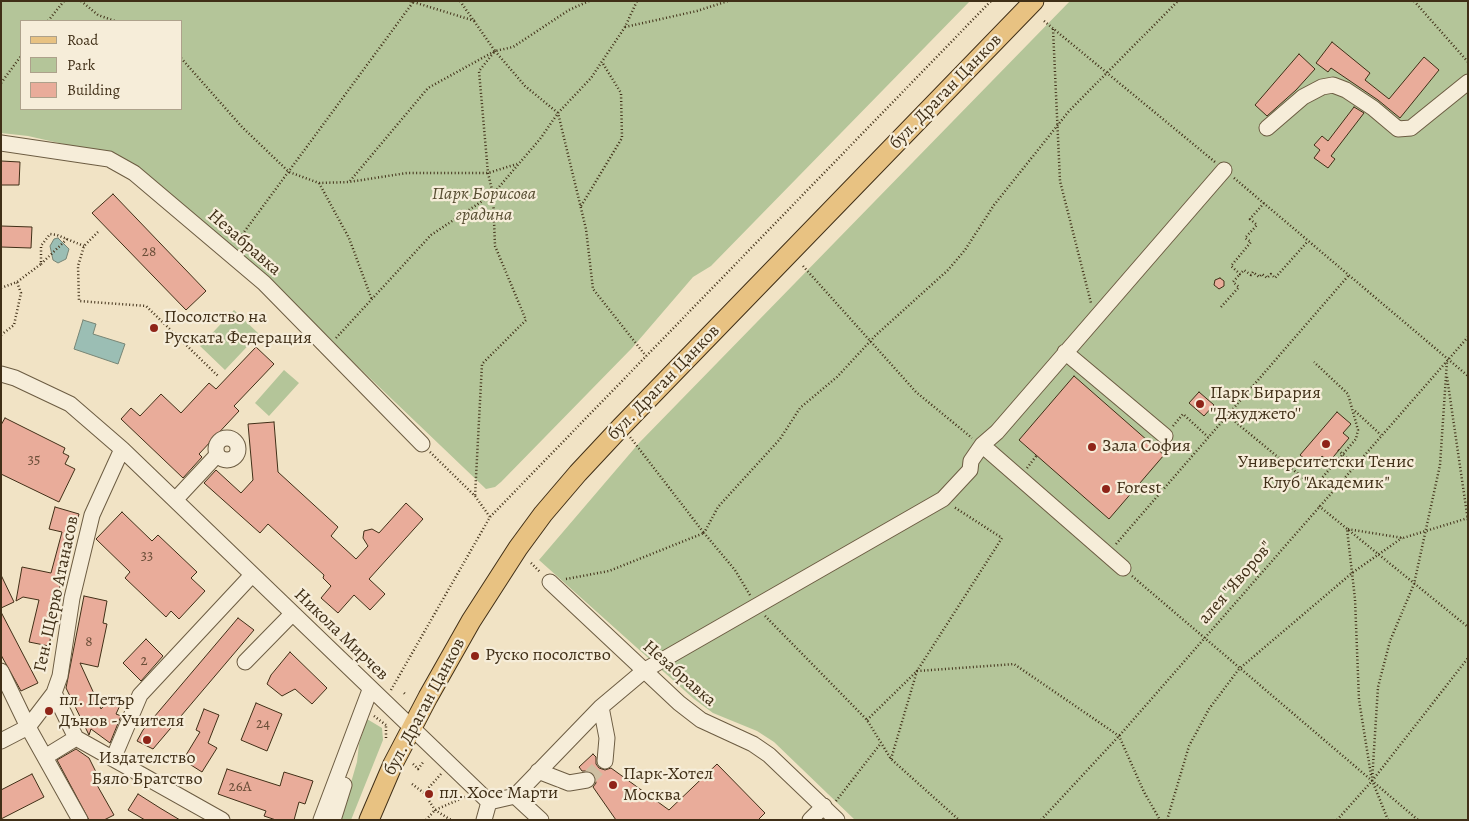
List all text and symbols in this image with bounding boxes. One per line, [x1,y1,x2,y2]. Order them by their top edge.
legend [20,20,182,110]
text: Road [67,30,98,50]
street label: бул. Драган Цанков [885,30,1007,154]
text: Park [67,55,95,75]
text: Building [67,80,120,100]
park label: Парк Борисова градина [432,184,536,226]
street label: Незабравка [203,205,285,281]
house number: 28 [142,243,156,261]
place label: Посолство на Руската Федерация [164,307,312,350]
street label: бул. Драган Цанков [603,321,725,445]
marker: Посолство на Руската Федерация [148,322,160,334]
place label: Парк Бирария ''Джуджето'' [1210,383,1321,426]
marker: Парк Бирария ''Джуджето'' [1194,398,1206,410]
place label: Зала София [1102,436,1191,458]
marker: Университетски Тенис Клуб "Академик" [1320,438,1332,450]
marker: Зала София [1086,441,1098,453]
house number: 35 [28,451,40,469]
place label: Университетски Тенис Клуб "Академик" [1238,452,1414,494]
place label: Forest [1116,478,1161,500]
marker: Forest [1100,483,1112,495]
street label: Ген. Щерю Атанасов [30,514,84,674]
street label: алея "Яворов" [1194,537,1278,629]
house number: 33 [141,547,153,565]
street label: Никола Мирчев [289,584,393,686]
house number: 8 [85,633,93,651]
street label: бул. Драган Цанков [380,635,470,779]
street label: Незабравка [638,636,720,712]
place label: Руско посолство [485,645,611,667]
marker: Руско посолство [469,650,481,662]
house number: 2 [140,652,148,670]
place label: пл. Петър Дънов - Учителя [59,690,184,732]
marker: пл. Петър Дънов - Учителя [43,705,55,717]
house number: 24 [256,715,270,733]
marker: Издателство Бяло Братство [141,734,153,746]
place label: Издателство Бяло Братство [92,748,202,791]
place label: Парк-Хотел Москва [623,764,713,806]
house number: 26А [229,778,251,796]
marker: Парк-Хотел Москва [607,779,619,791]
place label: пл. Хосе Марти [439,783,558,805]
marker: пл. Хосе Марти [423,788,435,800]

